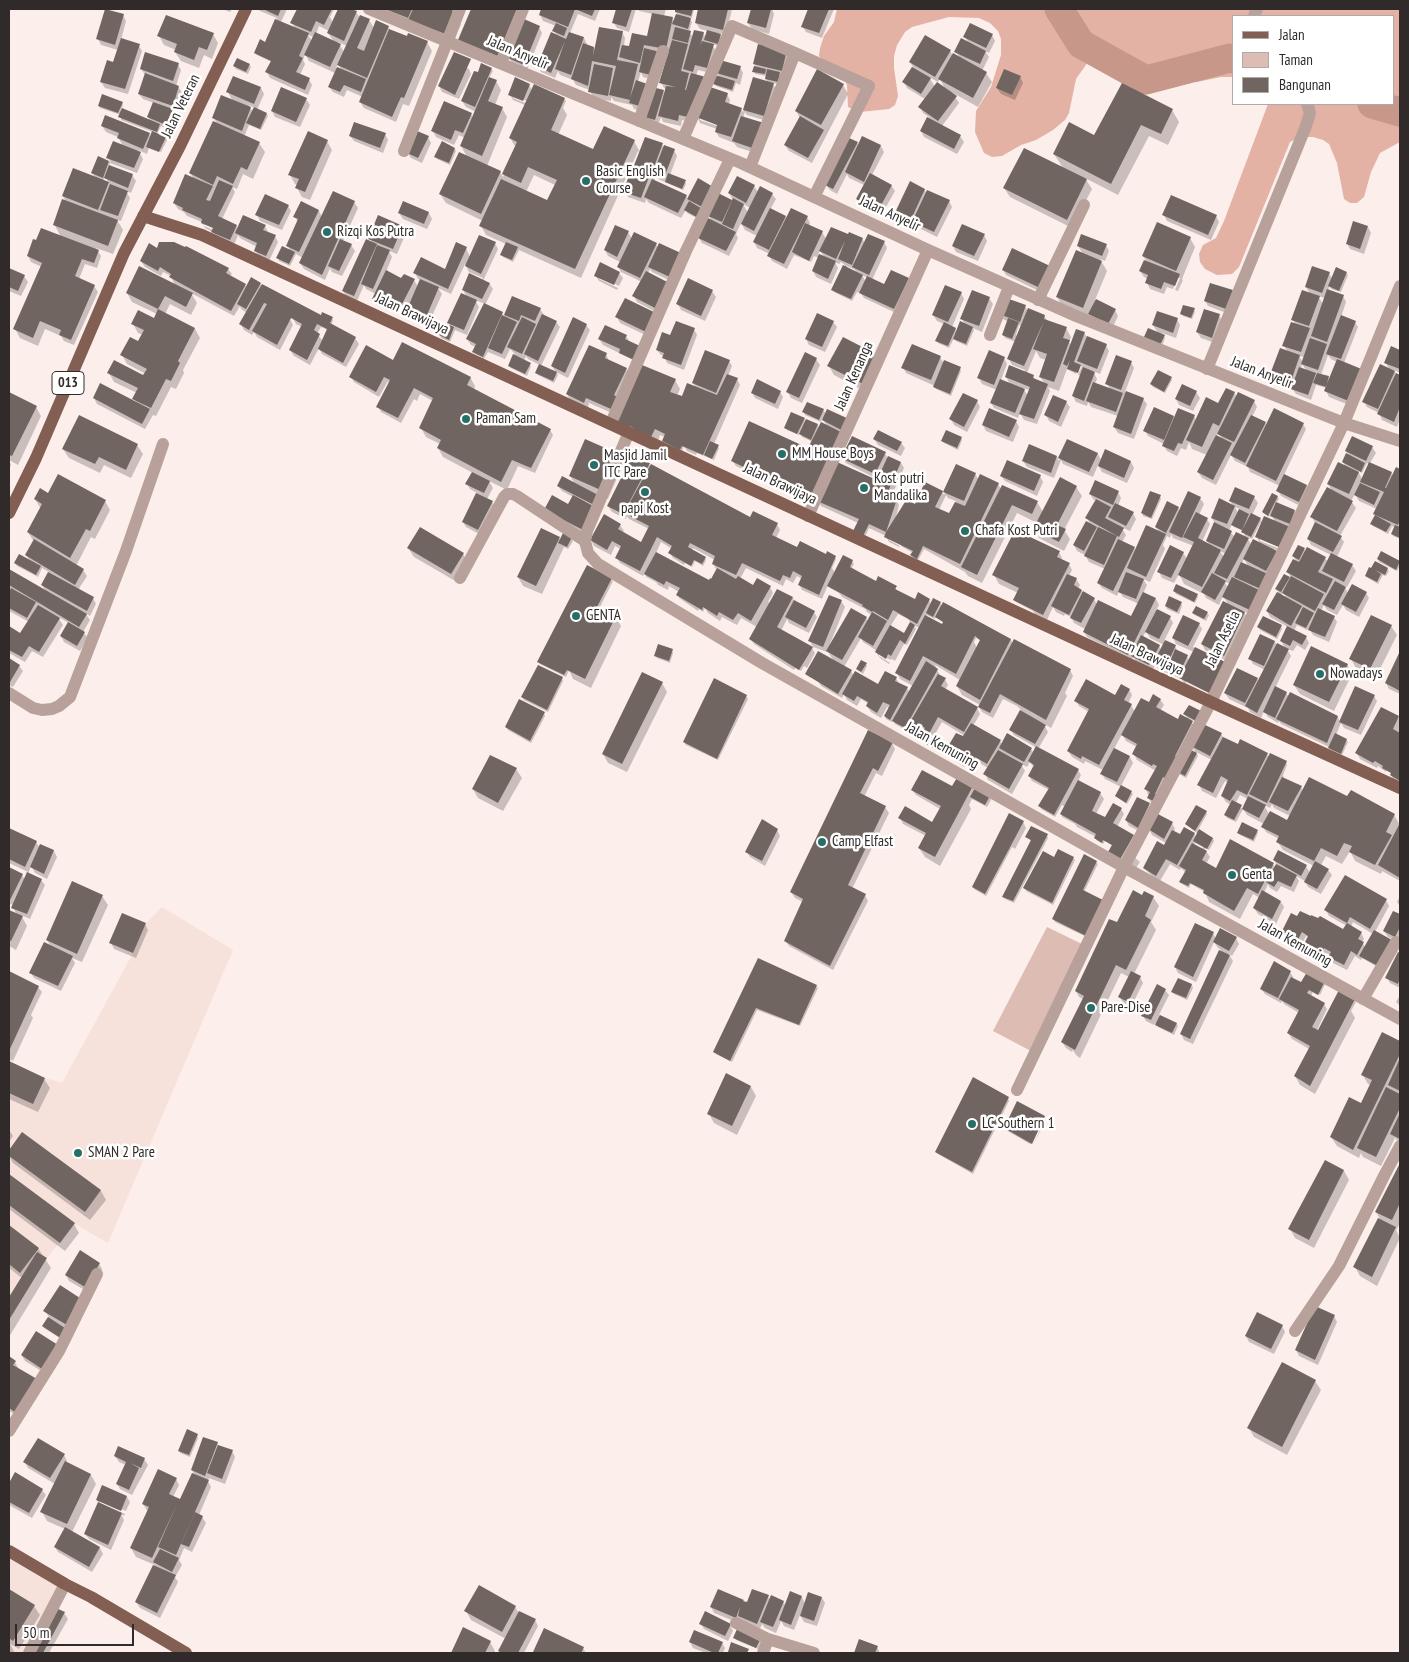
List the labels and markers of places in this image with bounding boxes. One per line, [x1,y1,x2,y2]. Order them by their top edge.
place label: Basic English Course [596,163,664,198]
marker: Basic English Course [580,175,592,187]
place label: Rizqi Kos Putra [337,223,414,241]
marker: Rizqi Kos Putra [321,226,333,238]
place label: Paman Sam [476,410,536,428]
marker: Paman Sam [460,413,472,425]
place label: MM House Boys [792,445,874,463]
place label: Masjid Jamil ITC Pare [604,447,667,482]
marker: MM House Boys [776,448,788,460]
marker: Masjid Jamil ITC Pare [588,459,600,471]
place label: Kost putri Mandalika [874,470,927,505]
marker: Kost putri Mandalika [858,482,870,494]
marker: papi Kost [639,486,651,498]
place label: papi Kost [621,500,669,518]
place label: Chafa Kost Putri [975,522,1058,540]
marker: Chafa Kost Putri [959,525,971,537]
place label: GENTA [586,607,621,625]
marker: GENTA [570,610,582,622]
place label: Nowadays [1330,665,1382,683]
marker: Nowadays [1314,668,1326,680]
place label: Camp Elfast [832,833,893,851]
marker: Camp Elfast [816,836,828,848]
place label: Genta [1242,866,1272,884]
marker: Genta [1226,869,1238,881]
place label: Pare-Dise [1101,999,1150,1017]
marker: Pare-Dise [1085,1002,1097,1014]
place label: LC Southern 1 [982,1115,1054,1133]
marker: LC Southern 1 [966,1118,978,1130]
place label: SMAN 2 Pare [88,1144,155,1162]
marker: SMAN 2 Pare [72,1147,84,1159]

